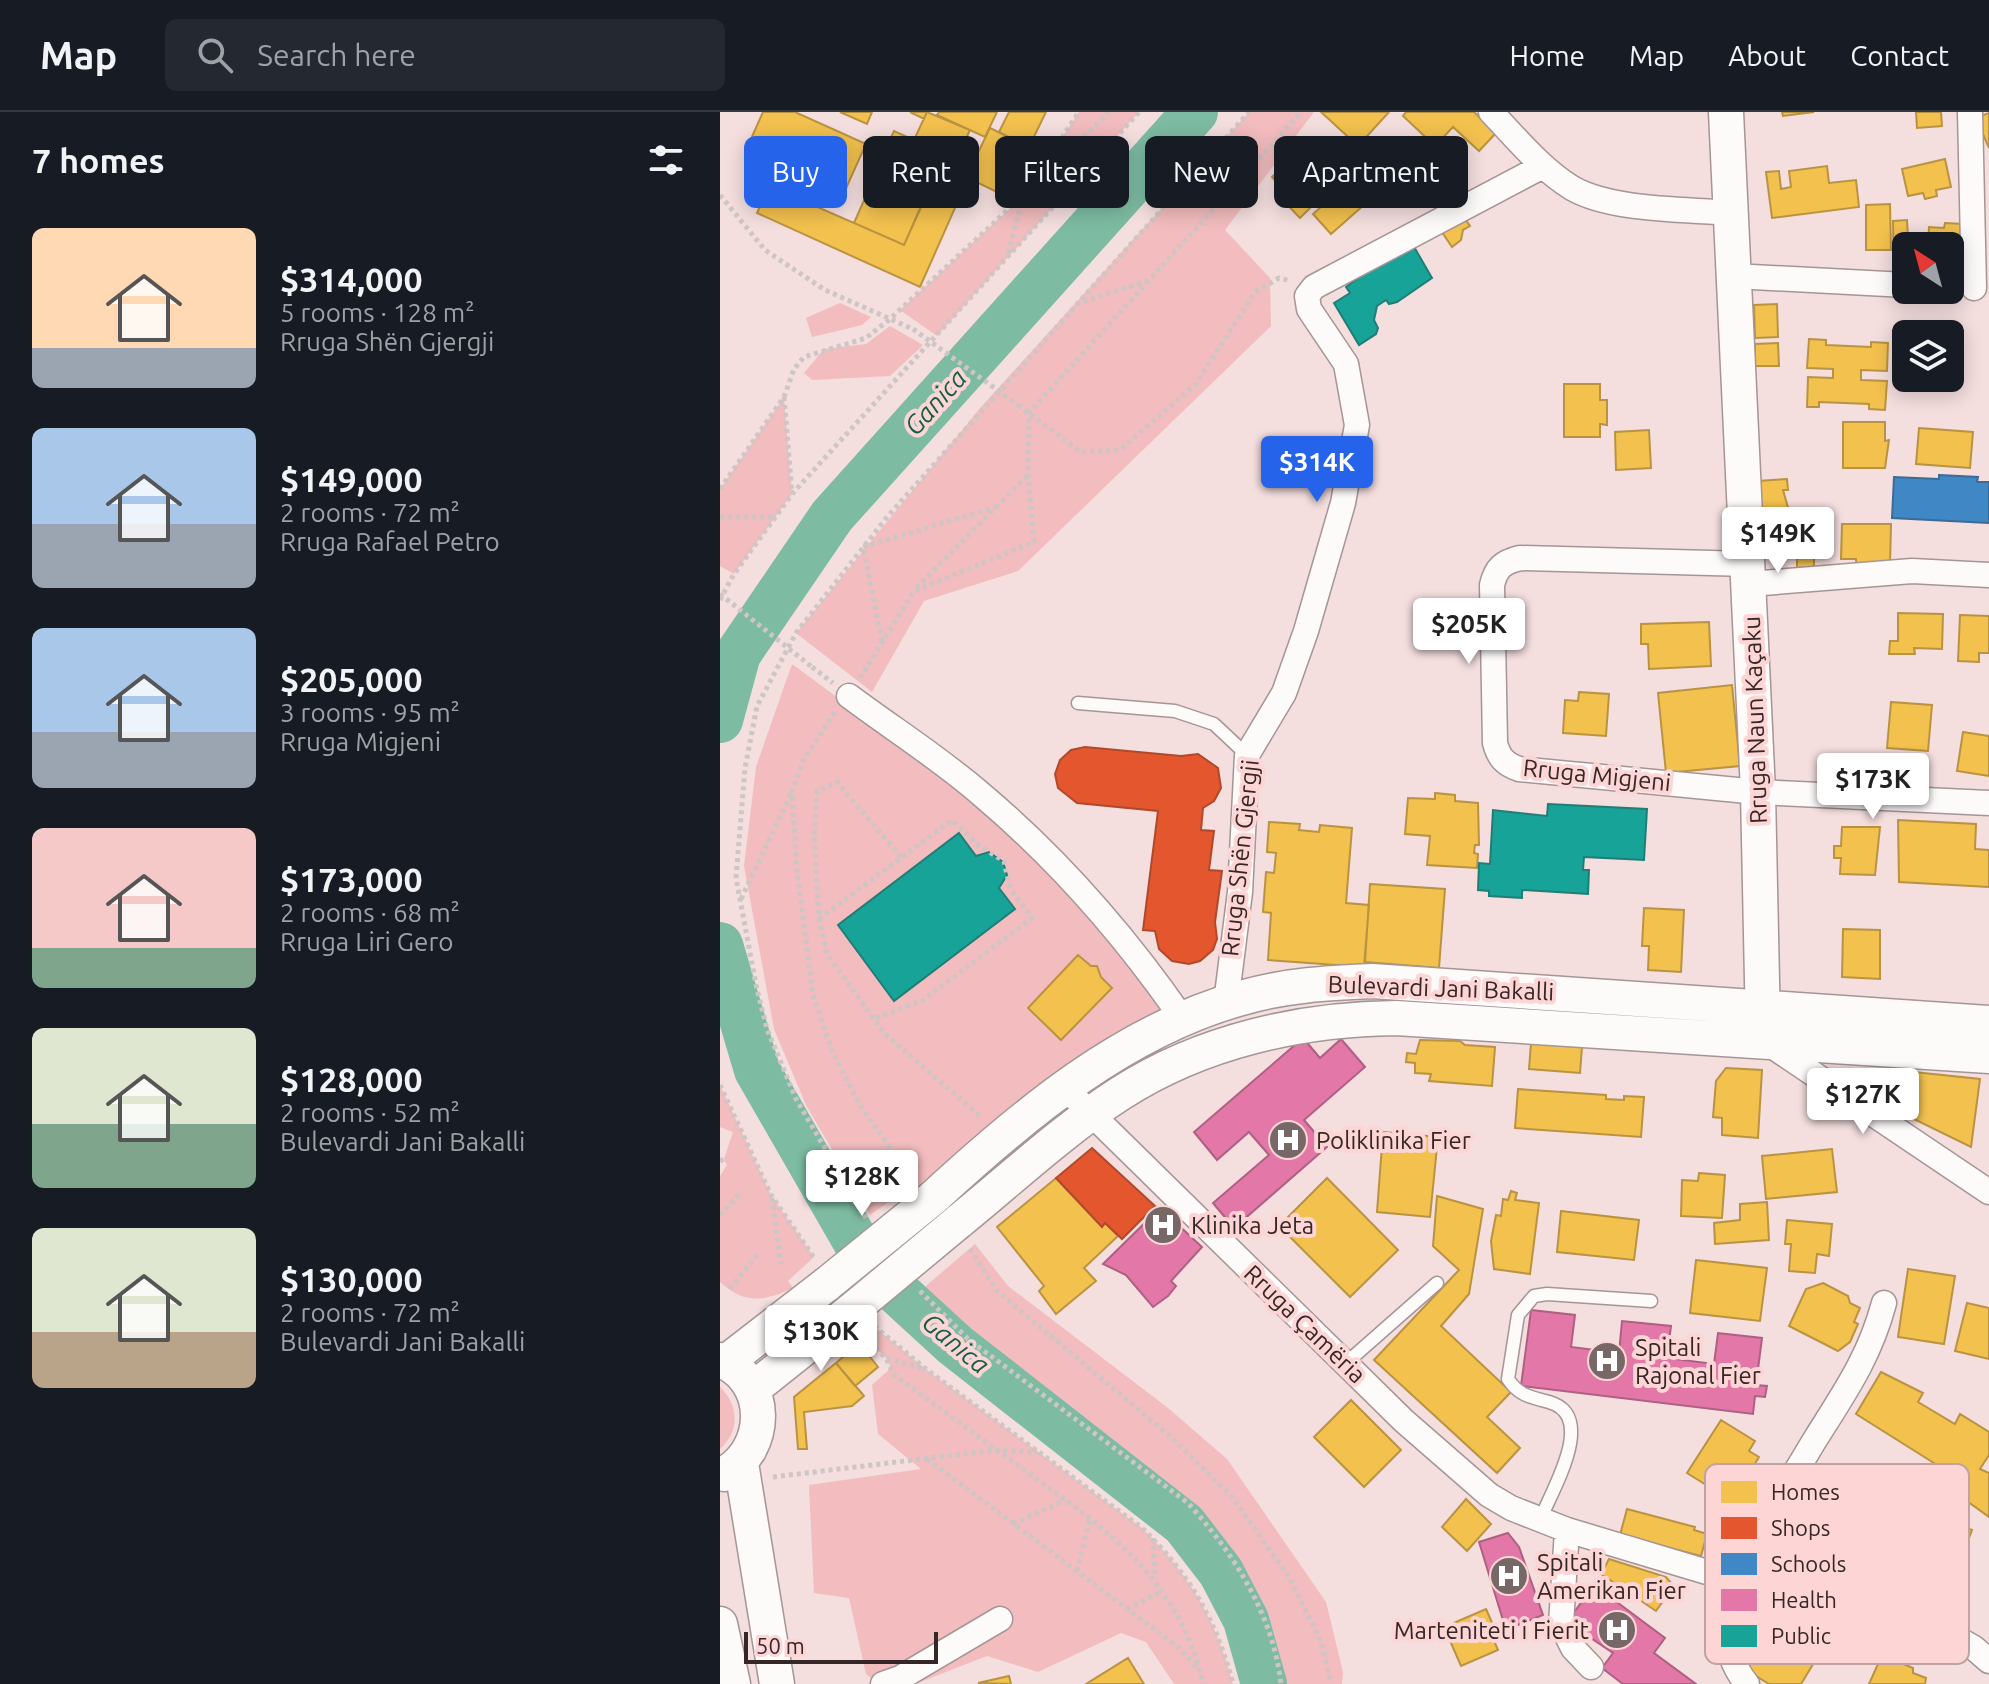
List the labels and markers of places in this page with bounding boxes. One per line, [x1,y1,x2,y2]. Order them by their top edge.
pin: $314K [1261,436,1373,504]
pin: $149K [1722,507,1834,575]
pin: $205K [1413,598,1525,666]
pin: $173K [1817,753,1929,821]
pin: $127K [1807,1068,1919,1136]
hospital icon: Poliklinika Fier [1267,1119,1309,1161]
place label: Poliklinika Fier [1316,1127,1471,1154]
pin: $128K [806,1150,918,1218]
hospital icon: Klinika Jeta [1142,1204,1184,1246]
place label: Klinika Jeta [1191,1212,1314,1239]
pin: $130K [765,1305,877,1373]
place label: Spitali Rajonal Fier [1635,1334,1761,1389]
hospital icon: Spitali Rajonal Fier [1586,1340,1628,1382]
place label: Spitali Amerikan Fier [1537,1549,1686,1604]
hospital icon: Spitali Amerikan Fier [1488,1555,1530,1597]
hospital icon: Marteniteti i Fierit [1596,1609,1638,1651]
place label: Marteniteti i Fierit [1394,1617,1590,1644]

